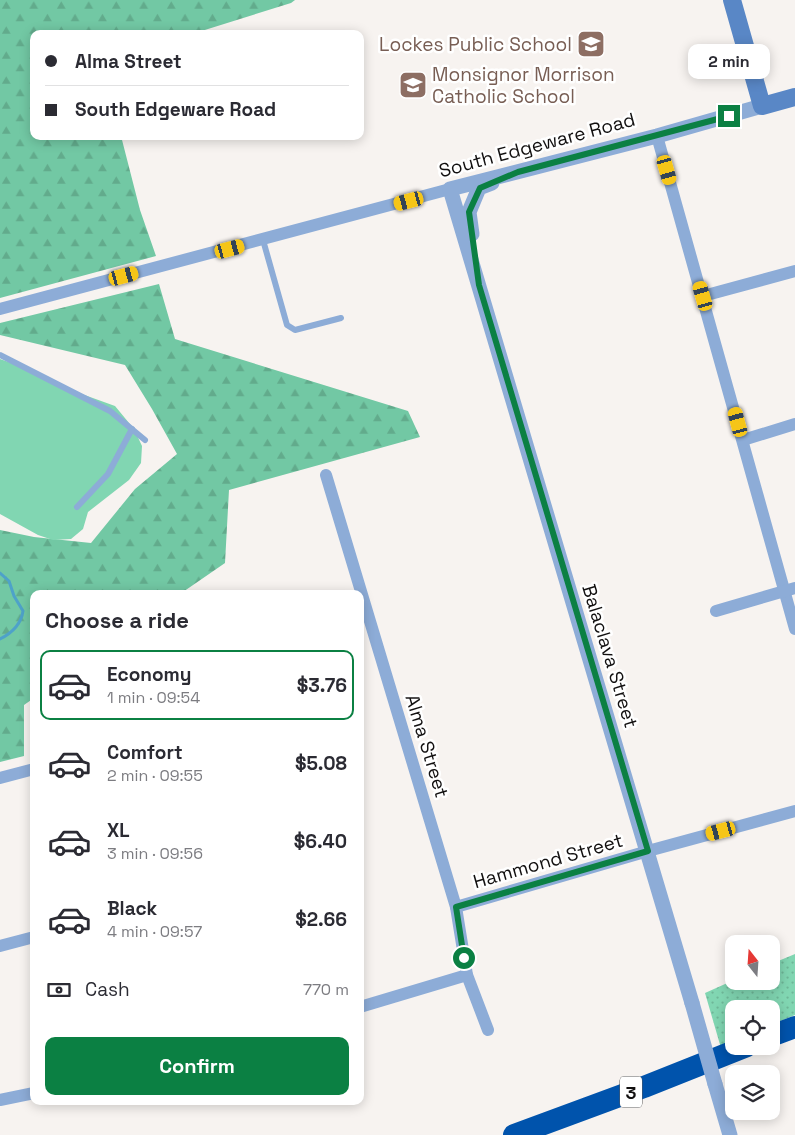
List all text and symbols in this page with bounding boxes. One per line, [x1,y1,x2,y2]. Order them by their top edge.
school or university icon: Lockes Public School [576,29,606,59]
place label: Lockes Public School [379,32,572,57]
callout: 2 min [688,44,770,78]
text: Alma Street [75,49,182,74]
text: 2 min [708,51,750,72]
place label: Monsignor Morrison Catholic School [432,62,615,109]
school or university icon: Monsignor Morrison Catholic School [398,70,428,100]
text: South Edgeware Road [75,97,276,122]
route end [718,105,740,127]
street label: South Edgeware Road [436,107,638,183]
car [655,154,678,186]
car [392,190,425,212]
car [213,238,246,260]
car [107,265,140,287]
car [691,280,714,312]
car [726,406,749,438]
street label: Balaclava Street [576,581,644,731]
text: Choose a ride [45,606,189,634]
text: Economy [107,662,191,687]
icon: car [47,663,92,708]
text: $3.76 [297,673,347,698]
text: 1 min · 09:54 [107,687,200,708]
street label: Alma Street [399,691,455,801]
text: Comfort [107,740,183,765]
icon: car [47,741,92,786]
text: $5.08 [295,751,347,776]
text: 2 min · 09:55 [107,765,203,786]
text: XL [107,818,130,843]
icon: car [47,819,92,864]
car [704,820,737,842]
street label: Hammond Street [470,828,626,894]
text: $6.40 [294,829,347,854]
text: 3 min · 09:56 [107,843,203,864]
text: Black [107,896,157,921]
icon: car [47,897,92,942]
text: $2.66 [295,907,347,932]
text: 4 min · 09:57 [107,921,202,942]
north arrow [725,935,780,990]
map controls [725,935,780,1120]
route start [453,947,475,969]
icon: cash [45,976,73,1004]
text: Cash [85,977,130,1002]
text: 770 m [303,979,349,1000]
button: locate [725,1000,780,1055]
button: Confirm [45,1037,349,1095]
button: layers [725,1065,780,1120]
road number: 3 [620,1076,642,1108]

